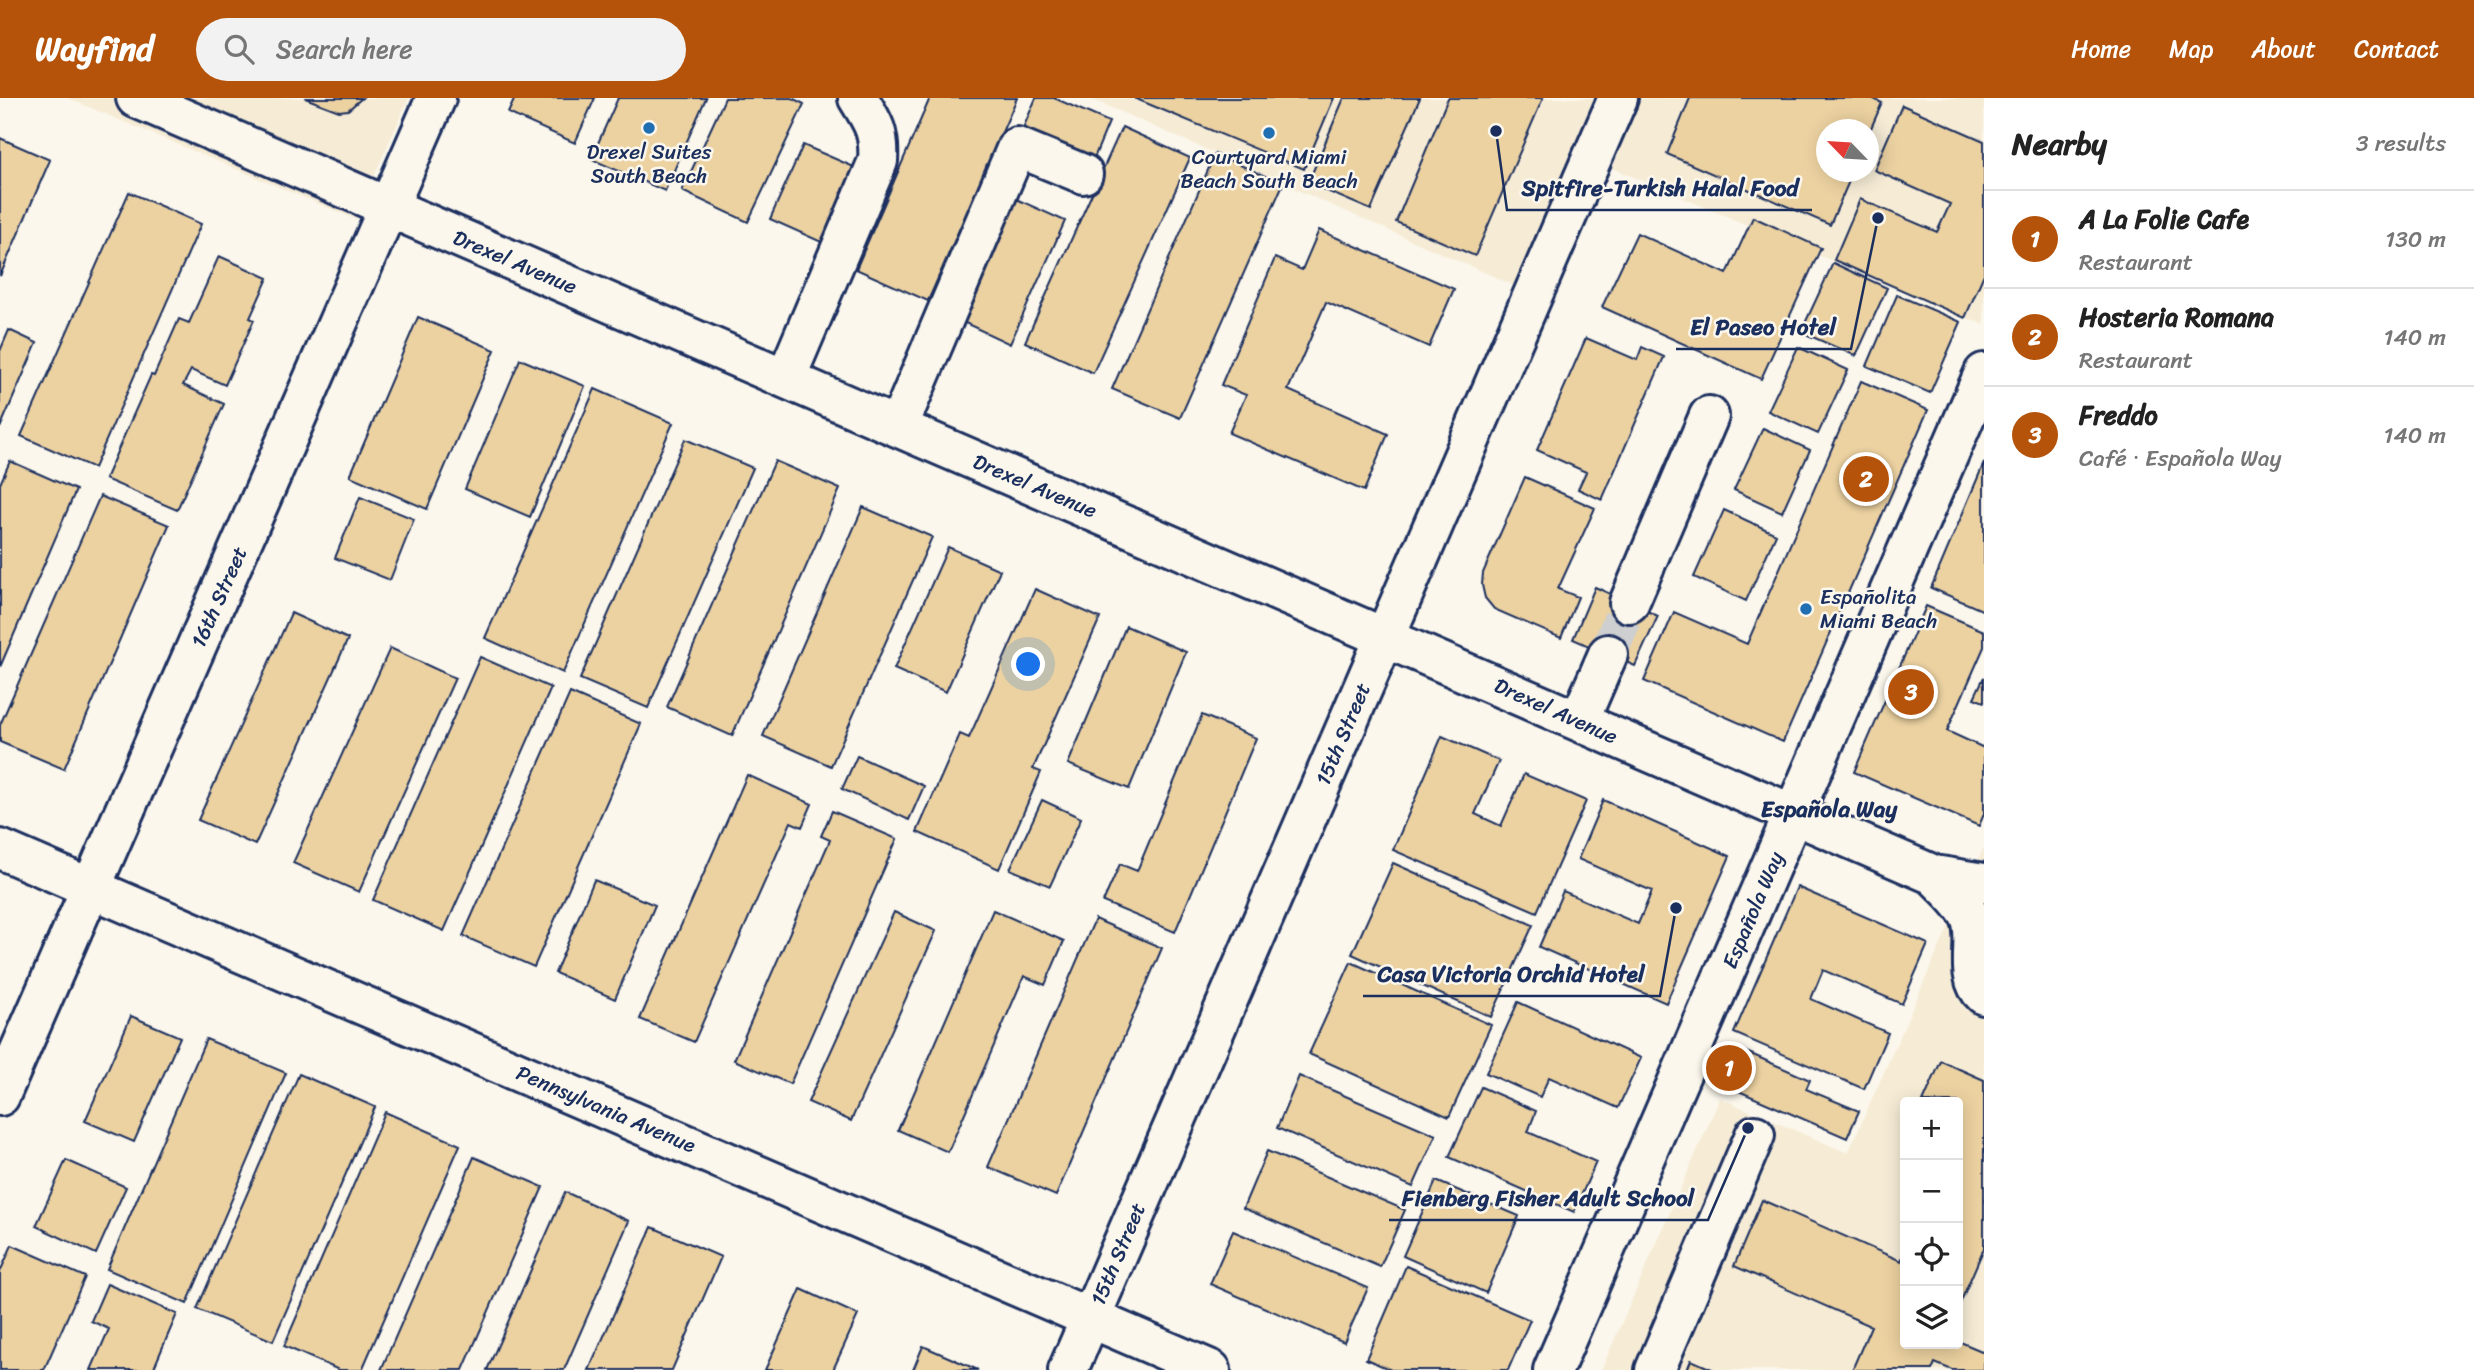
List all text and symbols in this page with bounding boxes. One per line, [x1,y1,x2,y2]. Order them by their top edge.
search box [196,18,686,81]
text: Wayfind [35,20,154,78]
text: Search here [276,26,413,72]
text: Home [2071,28,2131,70]
text: Map [2169,28,2213,70]
text: About [2251,28,2316,70]
text: Contact [2354,28,2439,70]
icon: search [220,30,258,68]
text: Nearby [2012,117,2107,171]
north arrow [1816,119,1879,182]
marker: Drexel Suites South Beach [641,120,657,136]
text: 3 results [2356,123,2446,164]
marker: Courtyard Miami Beach South Beach [1261,125,1277,141]
place label: Drexel Suites South Beach [587,133,712,195]
place label: Courtyard Miami Beach South Beach [1180,138,1358,200]
callout: Spitfire-Turkish Halal Food [1507,166,1812,210]
text: Spitfire-Turkish Halal Food [1521,168,1800,209]
text: A La Folie Cafe [2079,196,2249,242]
street label: Drexel Avenue [447,219,583,305]
text: 1 [2030,219,2040,260]
text: 130 m [2385,219,2446,260]
text: Restaurant [2079,242,2193,283]
text: Hosteria Romana [2079,294,2274,340]
callout: El Paseo Hotel [1676,305,1851,349]
text: El Paseo Hotel [1690,307,1838,348]
text: 2 [2028,317,2042,358]
text: 140 m [2384,317,2446,358]
text: Restaurant [2079,340,2193,381]
text: Freddo [2079,392,2158,438]
text: 3 [2029,415,2041,456]
text: 140 m [2384,415,2446,456]
text: Café · Española Way [2079,438,2281,479]
street label: Drexel Avenue [967,443,1103,529]
pin: 2 [1843,453,1889,505]
street label: 16th Street [180,540,258,654]
place label: Españolita Miami Beach [1820,578,1937,640]
marker: Españolita Miami Beach [1798,601,1814,617]
your location [1011,647,1045,681]
pin: 3 [1888,666,1934,718]
street label: Drexel Avenue [1488,667,1624,755]
street label: 15th Street [1304,677,1382,791]
district label: Española Way [1761,789,1898,830]
street label: Española Way [1711,845,1795,975]
callout: Casa Victoria Orchid Hotel [1363,952,1660,996]
text: Casa Victoria Orchid Hotel [1377,954,1646,995]
pin: 1 [1706,1042,1752,1094]
street label: Pennsylvania Avenue [510,1054,702,1164]
map controls [1900,1097,1963,1349]
button: + [1900,1097,1963,1160]
button: − [1900,1160,1963,1223]
callout: Fienberg Fisher Adult School [1389,1176,1708,1220]
text: Fienberg Fisher Adult School [1401,1178,1696,1219]
street label: 15th Street [1079,1197,1157,1311]
button: locate [1900,1223,1963,1286]
button: layers [1900,1286,1963,1349]

